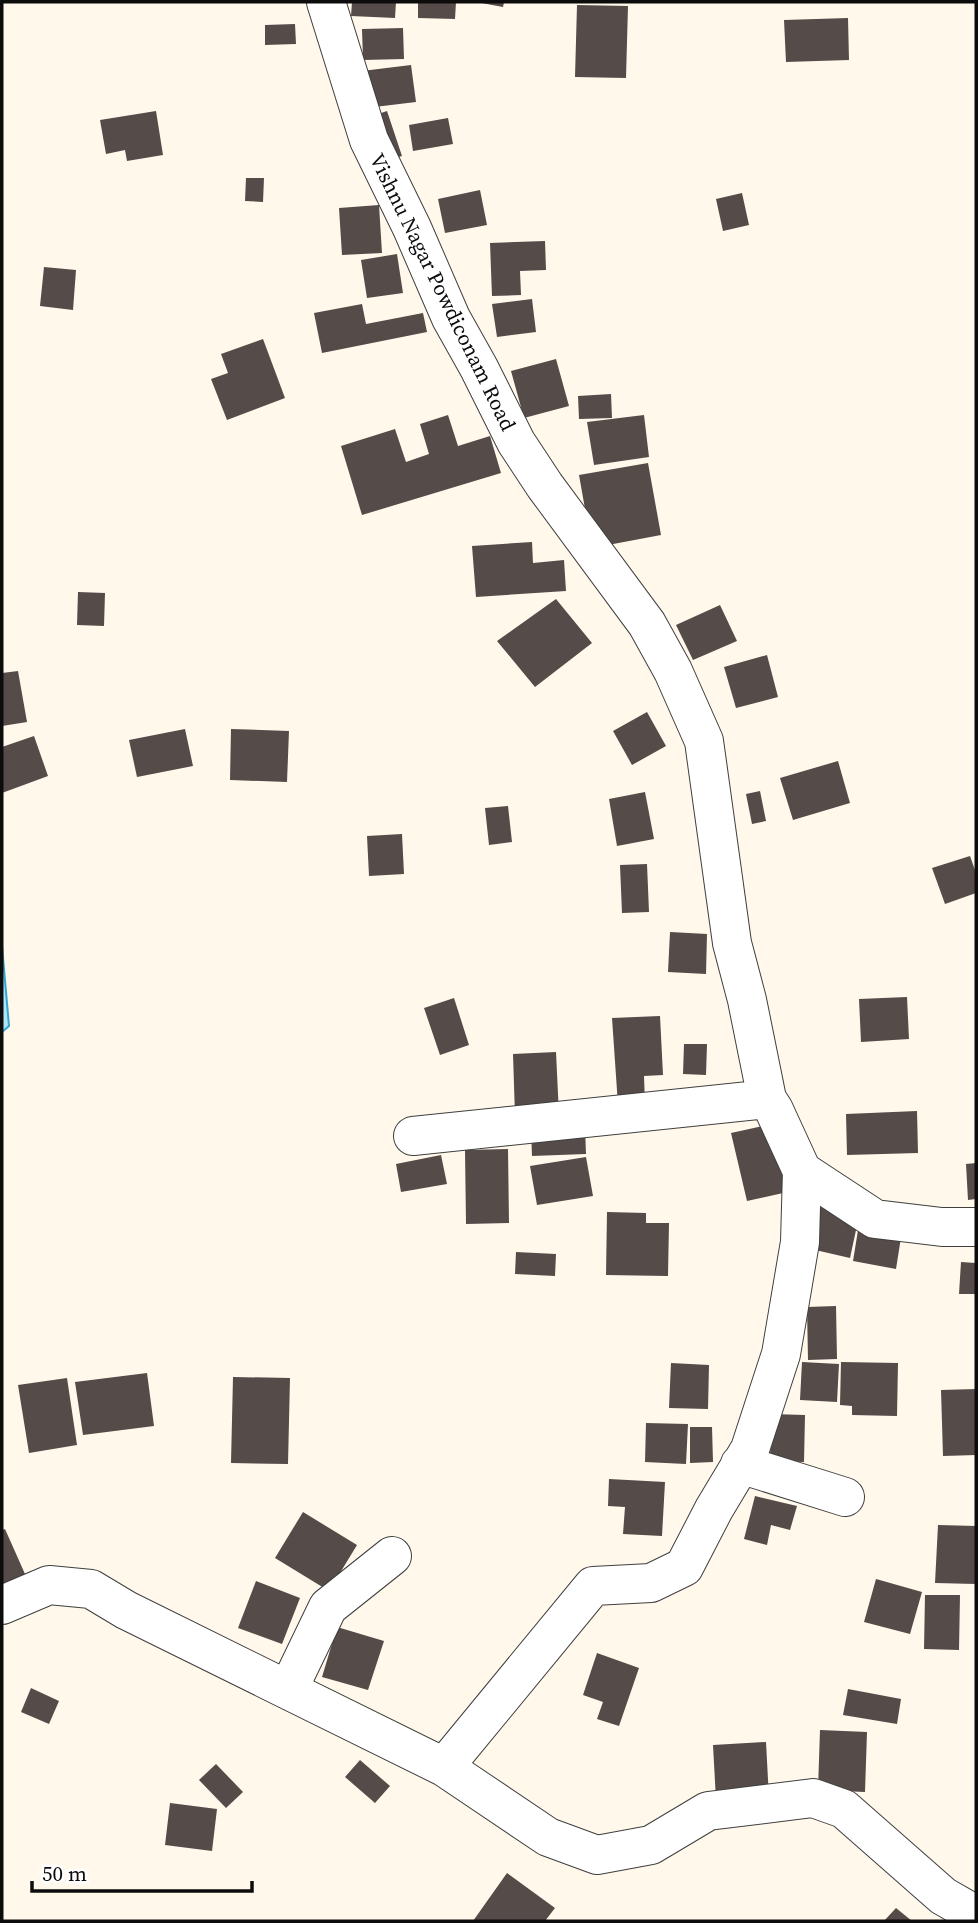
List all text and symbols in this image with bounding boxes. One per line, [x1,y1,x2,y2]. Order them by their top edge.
street label: Vishnu Nagar Powdiconam Road [363,148,523,436]
scale bar [32,1850,252,1894]
text: 50 m [42,1859,87,1888]

